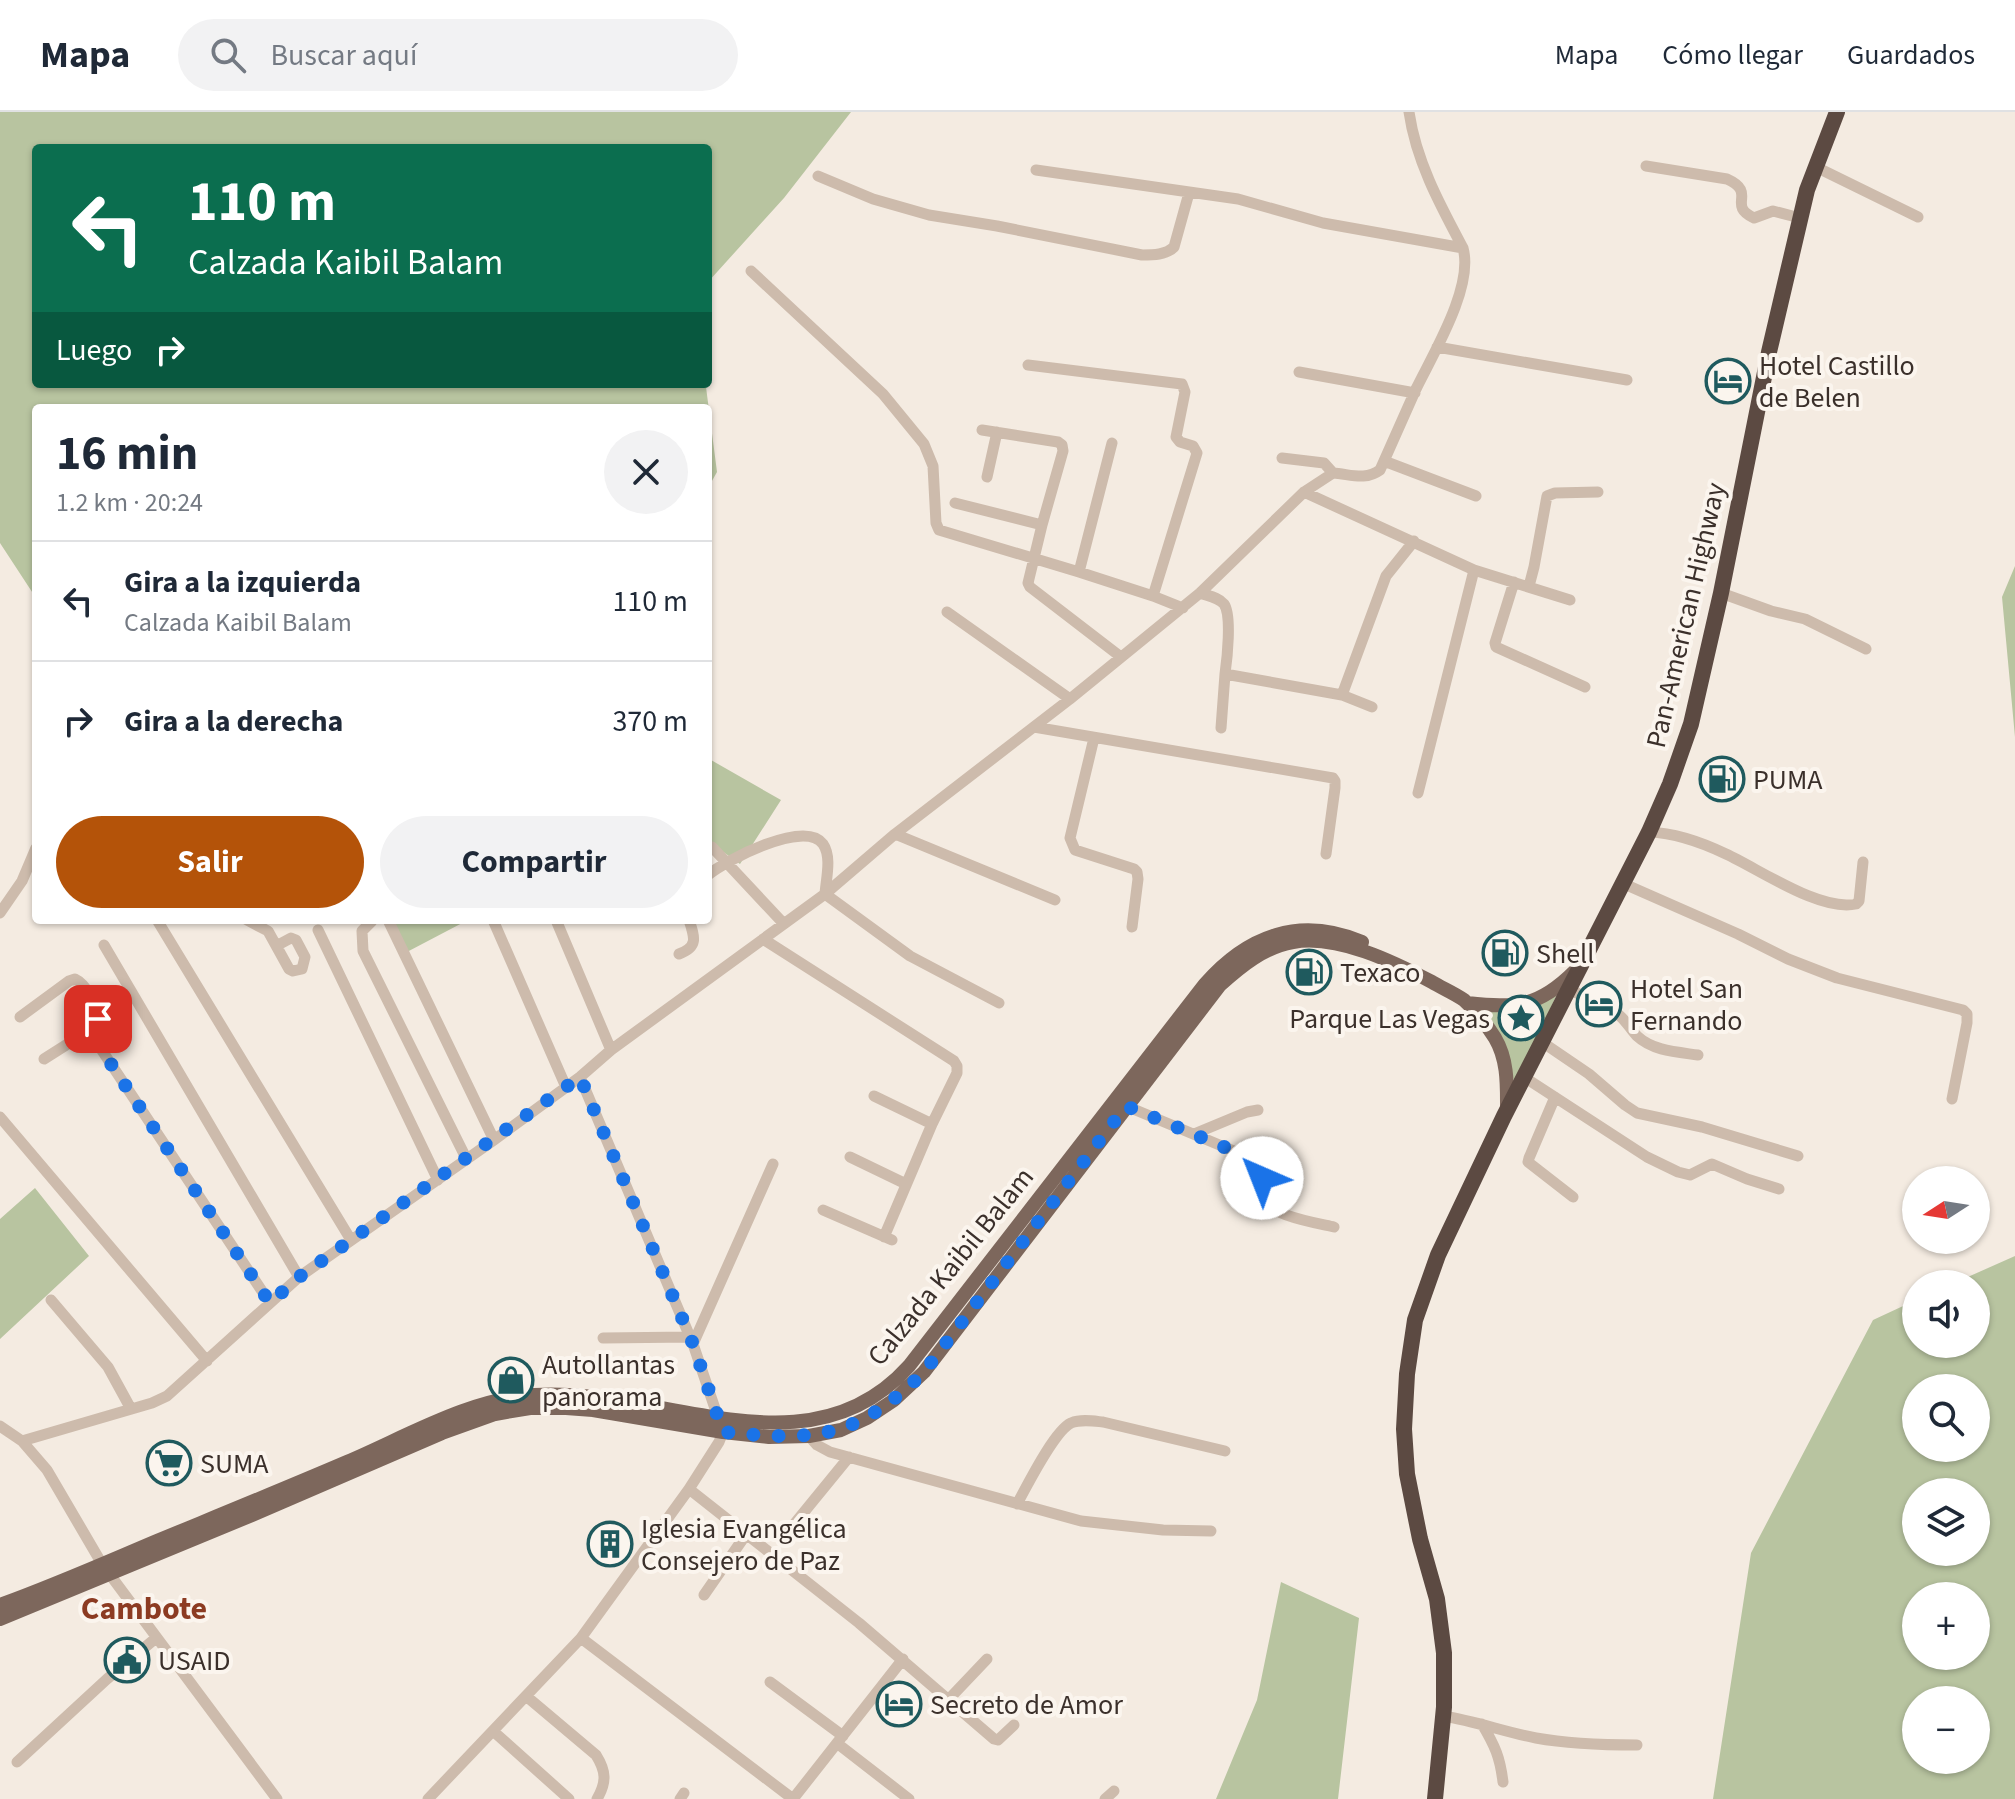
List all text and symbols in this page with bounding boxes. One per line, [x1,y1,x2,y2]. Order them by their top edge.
search box [178,19,738,91]
text: Mapa [40,28,130,82]
icon: search [206,33,250,77]
text: Buscar aquí [270,34,417,77]
text: Mapa [1555,35,1618,75]
text: Cómo llegar [1662,35,1803,75]
text: Guardados [1847,35,1975,75]
text: 110 m [188,163,336,242]
icon: left [56,176,160,280]
text: Calzada Kaibil Balam [188,237,503,288]
icon: right [148,328,192,372]
text: Luego [56,329,132,372]
place label: Hotel Castillo de Belen [1759,346,1915,418]
hotel icon: Hotel Castillo de Belen [1704,357,1752,405]
text: 16 min [56,420,198,488]
button: close [604,430,688,514]
street label: Pan-American Highway [1636,479,1736,752]
text: 1.2 km · 20:24 [56,484,203,521]
text: Gira a la izquierda [124,561,361,604]
icon: left [56,579,100,623]
text: 110 m [612,580,688,623]
text: Calzada Kaibil Balam [124,604,352,641]
icon: right [56,699,100,743]
text: Gira a la derecha [124,700,343,743]
text: 370 m [612,700,688,743]
fuel station icon: PUMA [1698,755,1746,803]
place label: PUMA [1753,760,1823,800]
button: Salir [56,816,364,908]
button: Compartir [380,816,688,908]
fuel station icon: Shell [1481,929,1529,977]
place label: Shell [1536,934,1594,974]
fuel station icon: Texaco [1285,948,1333,996]
place label: Texaco [1340,953,1421,993]
place label: Hotel San Fernando [1630,969,1743,1041]
hotel icon: Hotel San Fernando [1575,980,1623,1028]
pin [64,985,132,1053]
place icon: Parque Las Vegas [1497,994,1545,1042]
icon: arrive [76,997,120,1041]
place label: Parque Las Vegas [1289,999,1490,1039]
position arrow [1220,1136,1304,1220]
street label: Calzada Kaibil Balam [858,1159,1043,1375]
north arrow [1902,1166,1990,1254]
map controls [1902,1166,1990,1774]
button: sound [1902,1270,1990,1358]
place label: Autollantas panorama [542,1345,675,1417]
shop icon: Autollantas panorama [487,1356,535,1404]
button: search [1902,1374,1990,1462]
supermarket icon: SUMA [145,1439,193,1487]
place label: SUMA [200,1444,269,1484]
button: layers [1902,1478,1990,1566]
place label: Iglesia Evangélica Consejero de Paz [641,1509,847,1581]
building icon: Iglesia Evangélica Consejero de Paz [586,1520,634,1568]
button: + [1902,1582,1990,1670]
district label: Cambote [81,1586,207,1632]
public building icon: USAID [103,1636,151,1684]
place label: USAID [158,1641,231,1681]
hotel icon: Secreto de Amor [875,1680,923,1728]
place label: Secreto de Amor [930,1685,1123,1725]
button: − [1902,1686,1990,1774]

